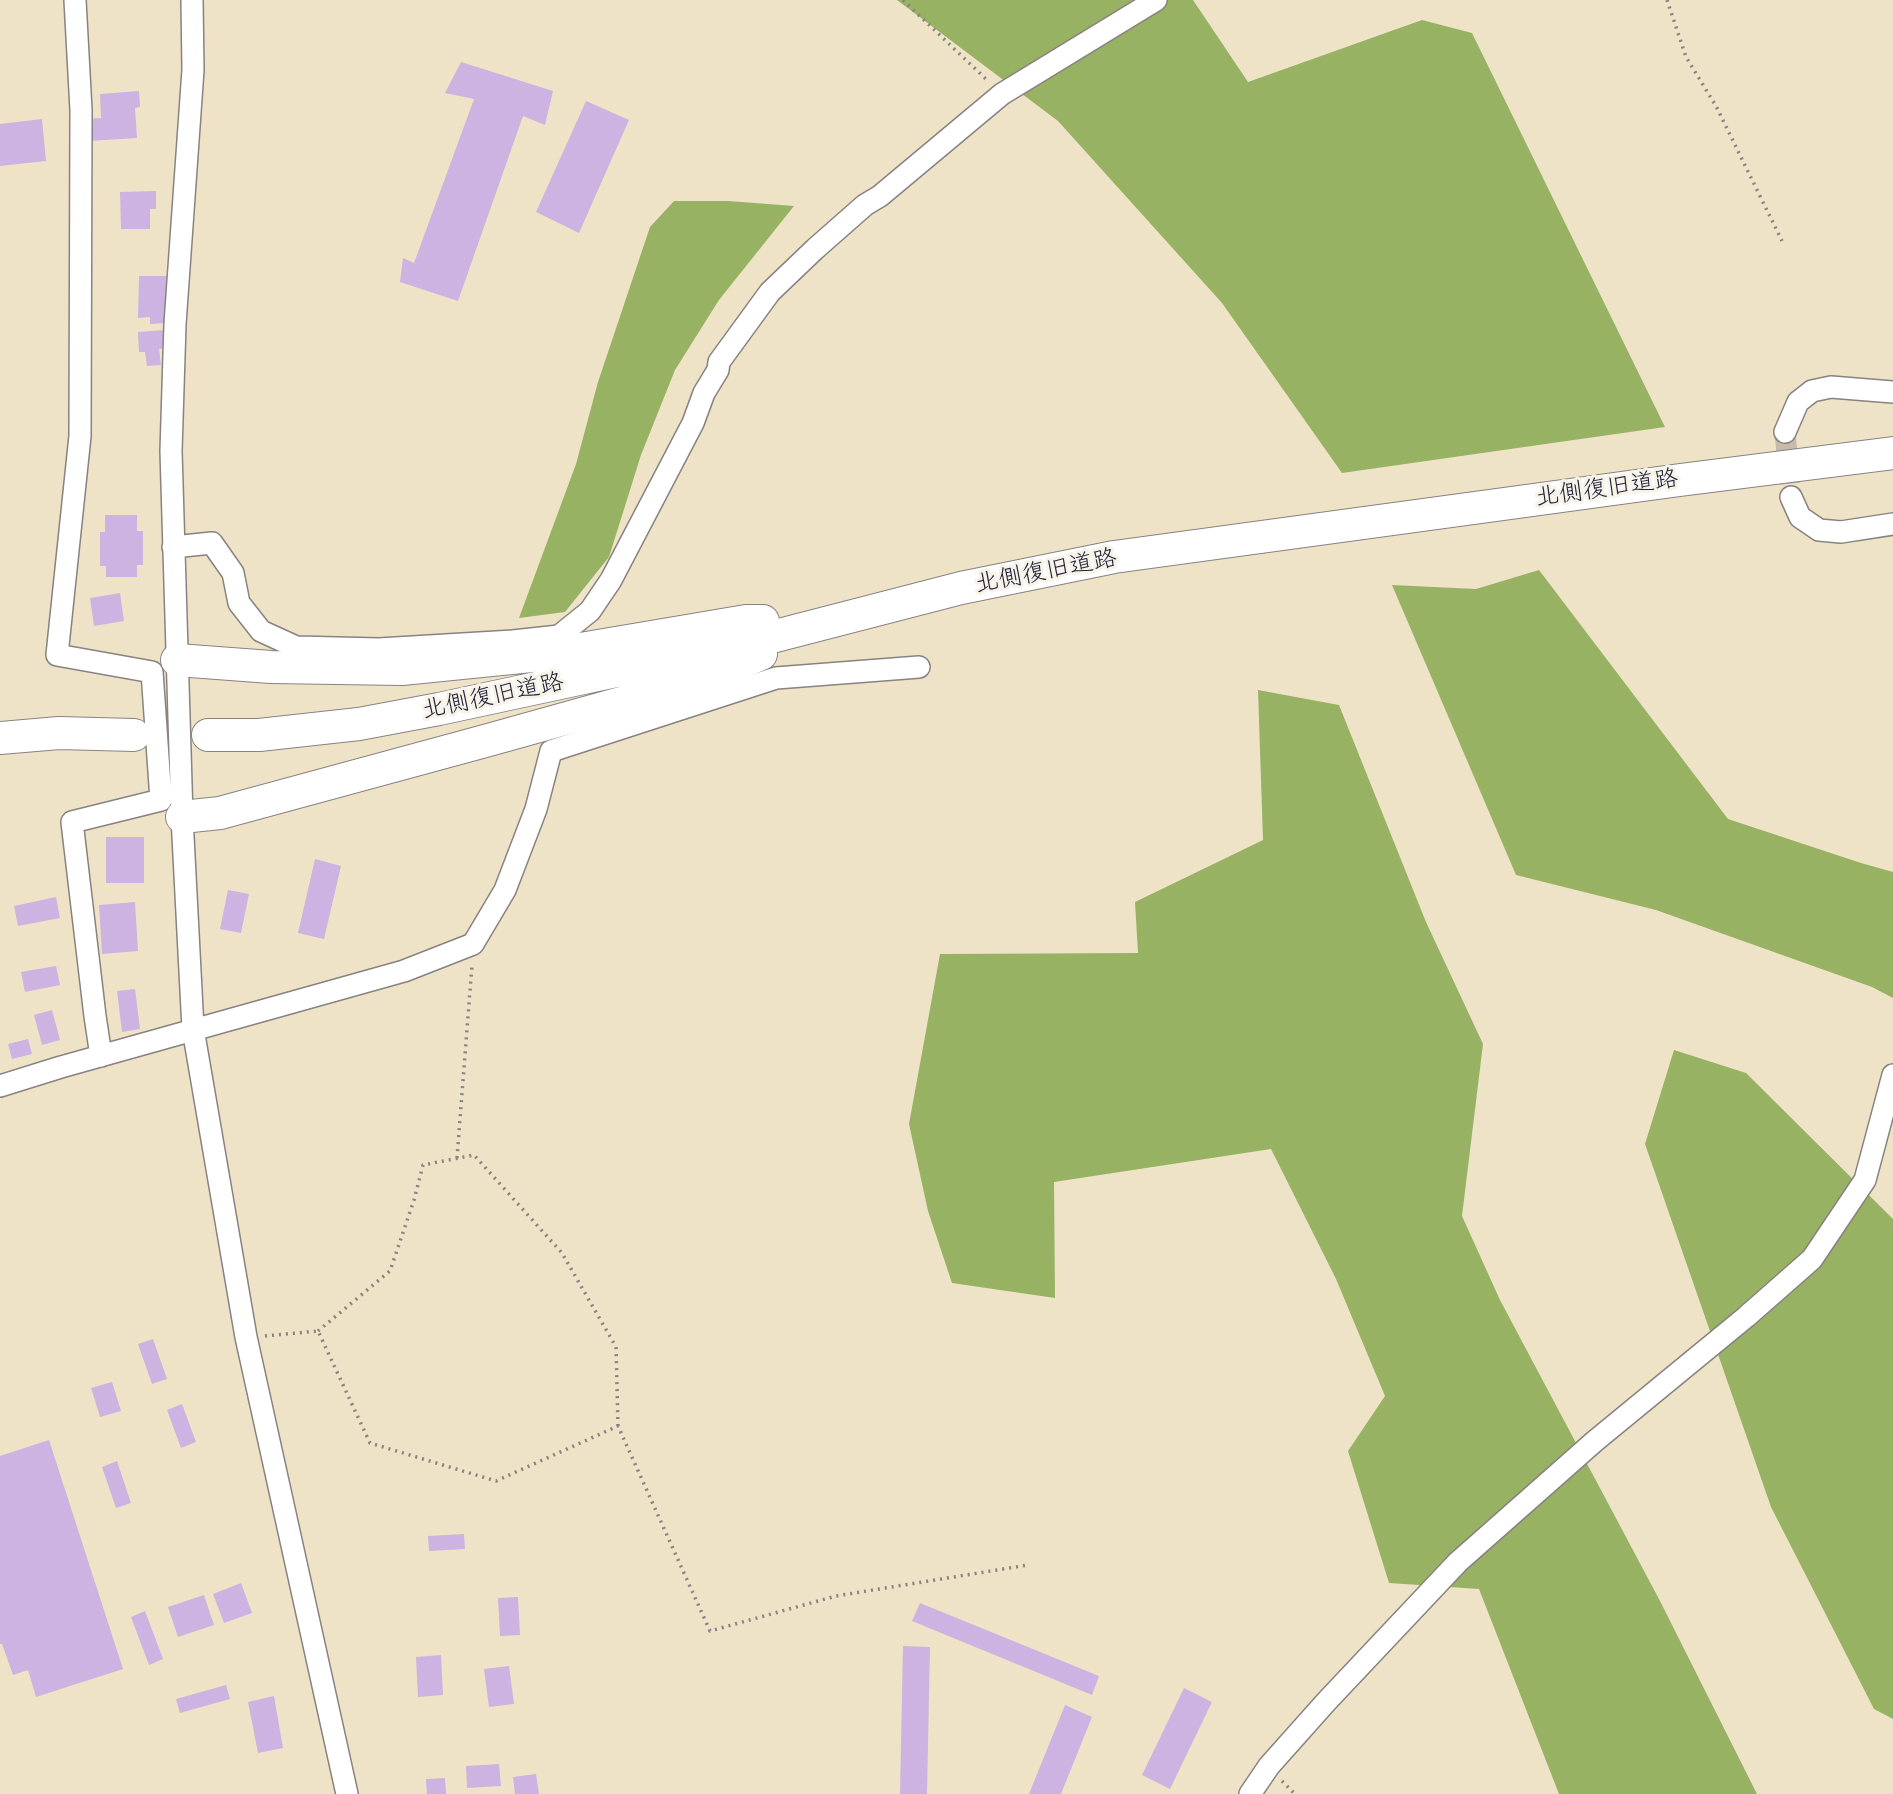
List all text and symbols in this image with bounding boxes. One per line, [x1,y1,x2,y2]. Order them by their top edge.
street label: 北側復旧道路 [1534,465,1680,513]
street label: 北側復旧道路 [973,544,1119,600]
street label: 北側復旧道路 [420,668,566,726]

